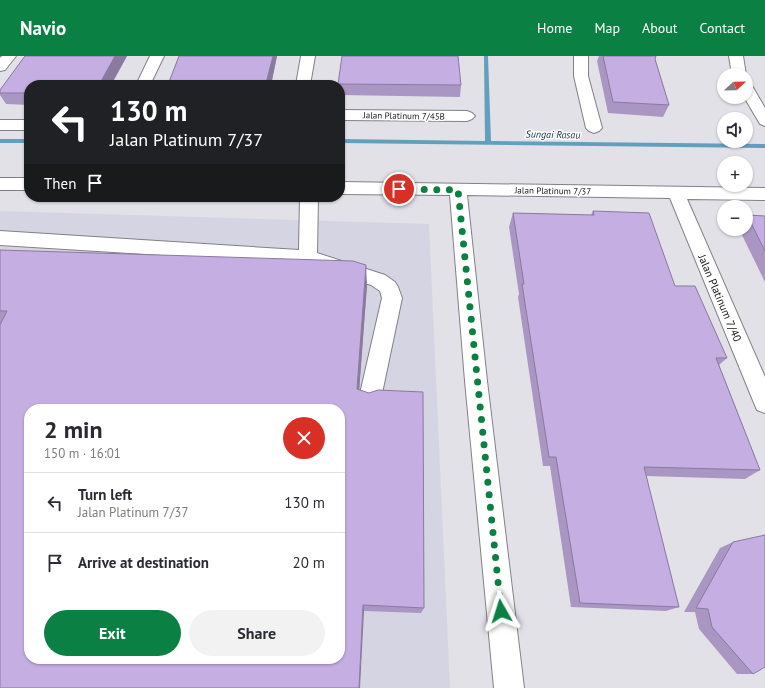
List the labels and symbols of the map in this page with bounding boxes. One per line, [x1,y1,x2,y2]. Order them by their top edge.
north arrow [717,68,753,104]
street label: Jalan Platinum 7/45B [362,109,445,122]
water label: Sungai Rasau [526,128,580,141]
pin [382,172,416,206]
street label: Jalan Platinum 7/37 [514,184,591,197]
street label: Jalan Platinum 7/40 [695,251,745,344]
position arrow [480,590,522,632]

